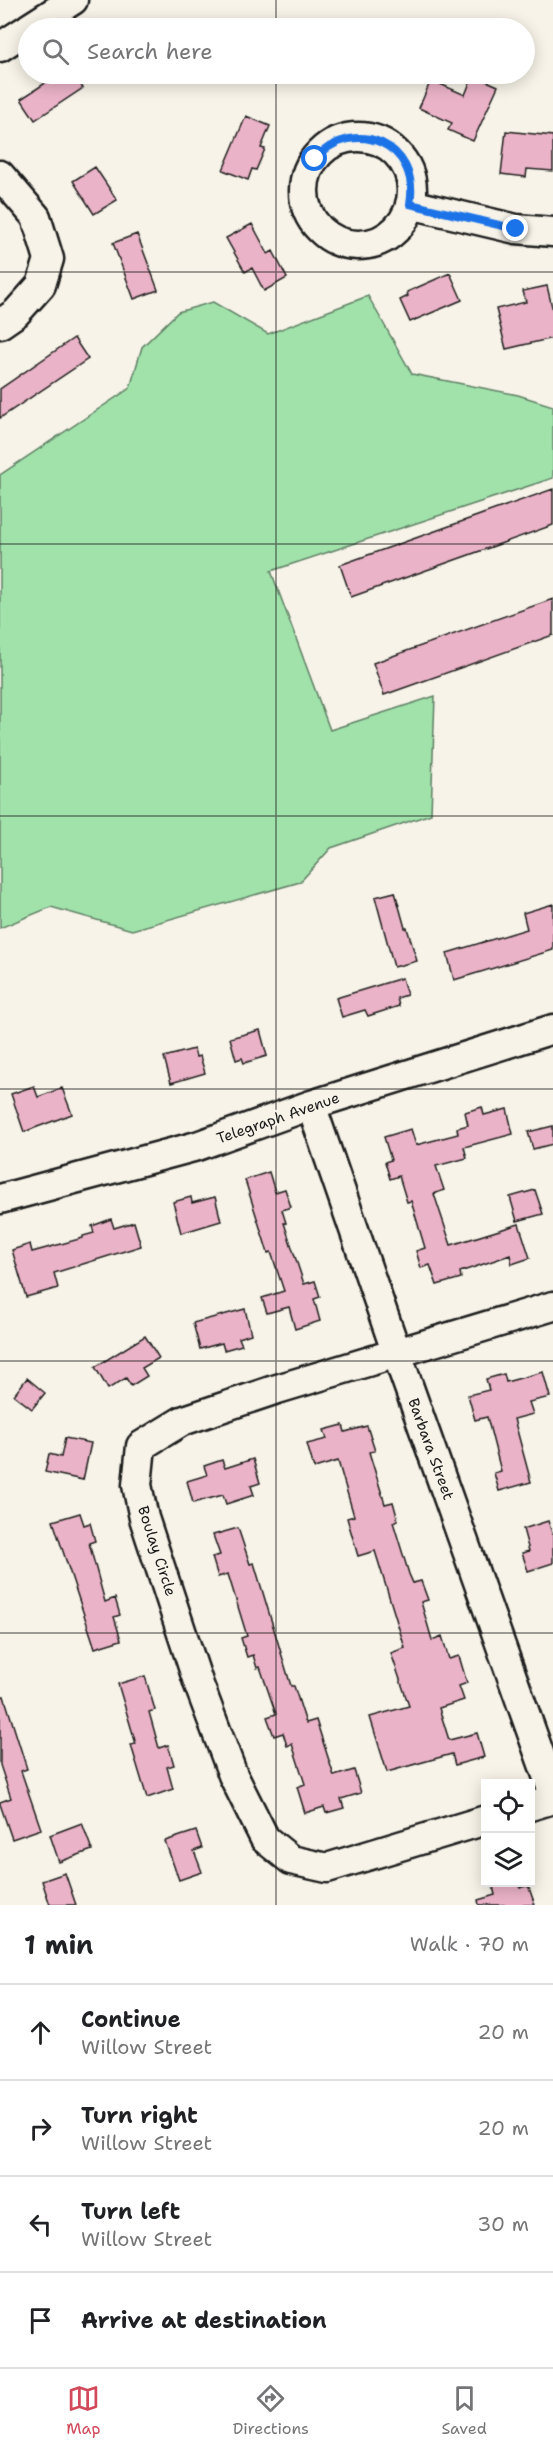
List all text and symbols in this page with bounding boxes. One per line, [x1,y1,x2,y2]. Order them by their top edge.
search box [18,18,535,84]
icon: search [39,35,72,68]
text: Search here [87,37,213,66]
route start [301,145,327,171]
route end [502,215,528,241]
street label: Telegraph Avenue [214,1088,342,1148]
street label: Barbara Street [403,1395,459,1503]
street label: Boulay Circle [133,1503,181,1599]
map controls [481,1779,535,1887]
button: locate [481,1779,535,1833]
button: layers [481,1833,535,1887]
text: 1 min [24,1927,93,1962]
text: Walk · 70 m [410,1931,529,1957]
text: Continue [81,2005,181,2034]
icon: ahead [24,2016,57,2049]
text: 20 m [478,2019,529,2045]
text: Willow Street [81,2034,212,2060]
text: Turn right [81,2101,198,2130]
icon: right [24,2112,57,2145]
text: 20 m [478,2115,529,2141]
text: Willow Street [81,2130,212,2156]
text: Turn left [81,2197,180,2226]
icon: left [24,2208,57,2241]
text: 30 m [477,2211,529,2237]
text: Willow Street [81,2226,212,2252]
icon: arrive [24,2304,57,2337]
text: Arrive at destination [81,2306,327,2335]
tab: Map [66,2382,100,2439]
tab: Directions [233,2382,309,2439]
tab: Saved [441,2382,487,2439]

